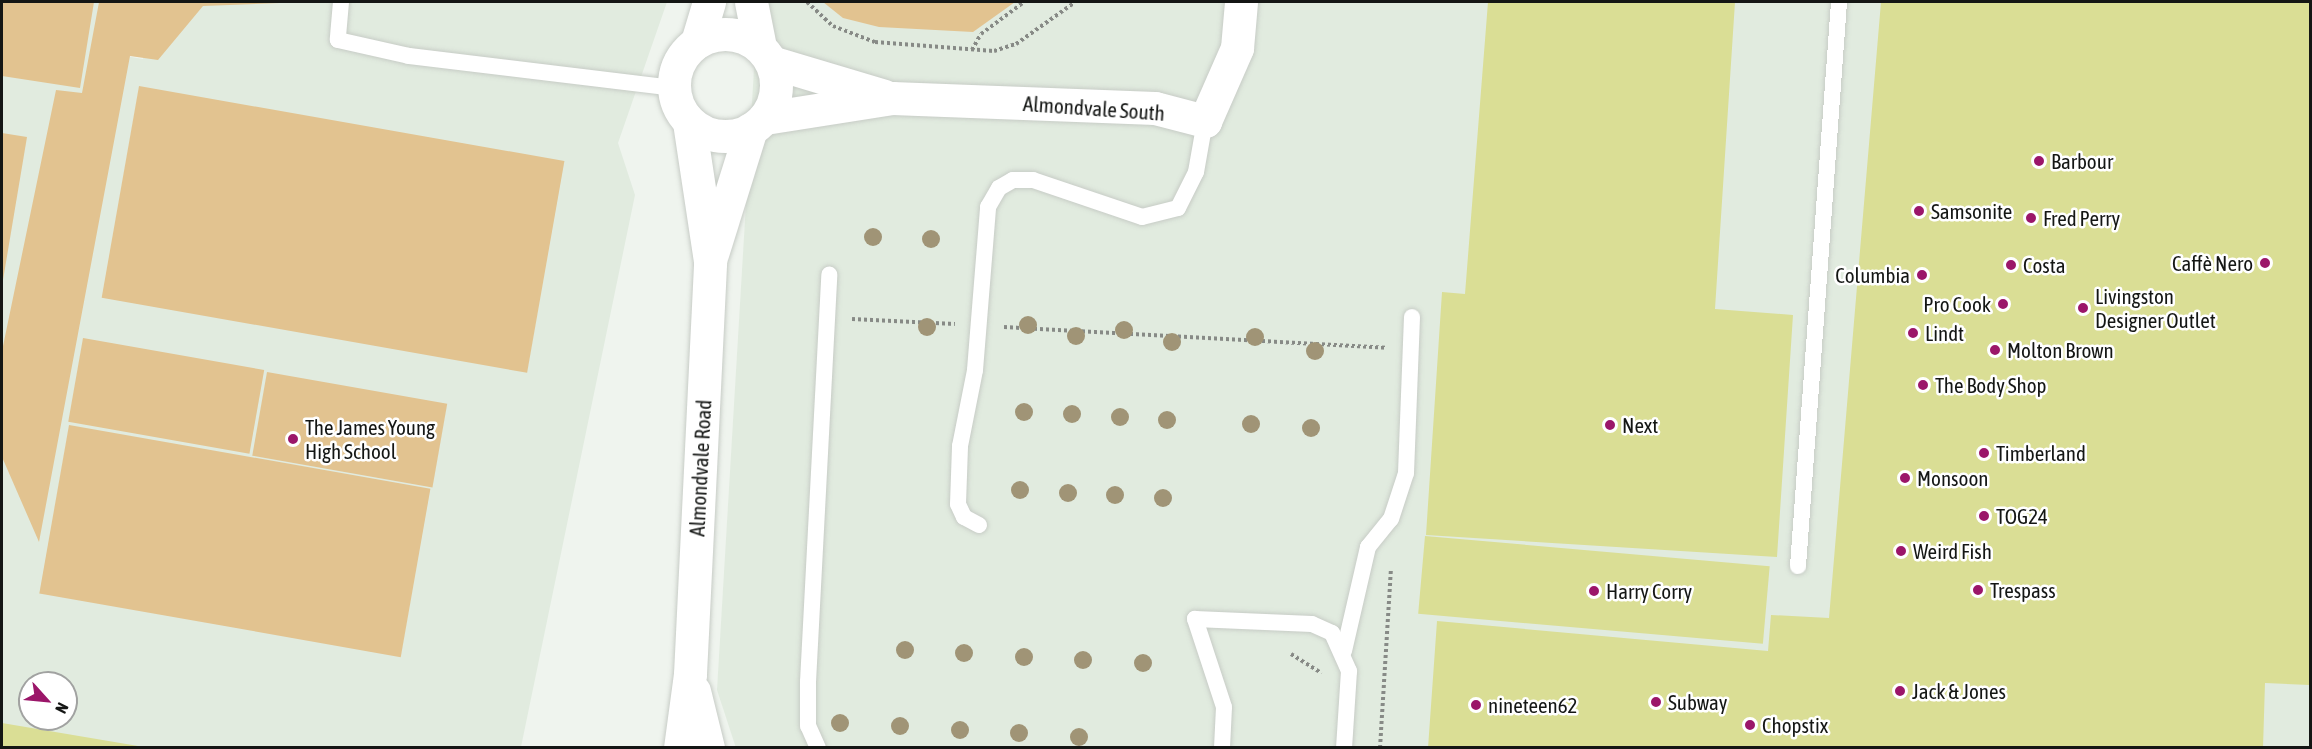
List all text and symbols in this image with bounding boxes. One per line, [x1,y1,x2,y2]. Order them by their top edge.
street label: Almondvale South [1022,90,1166,126]
place label: Barbour [2051,148,2113,174]
marker: Barbour [2032,154,2046,168]
place label: Samsonite [1931,198,2012,224]
marker: Samsonite [1912,204,1926,218]
place label: Fred Perry [2043,205,2120,231]
marker: Fred Perry [2024,211,2038,225]
place label: Caffè Nero [2172,250,2253,276]
place label: Costa [2023,252,2066,278]
marker: Caffè Nero [2258,256,2272,270]
marker: Costa [2004,258,2018,272]
place label: Columbia [1835,262,1910,288]
marker: Columbia [1915,268,1929,282]
place label: Livingston Designer Outlet [2095,283,2216,333]
place label: Pro Cook [1923,291,1991,317]
marker: Pro Cook [1996,297,2010,311]
marker: Livingston Designer Outlet [2076,301,2090,315]
place label: Lindt [1925,320,1964,346]
marker: Lindt [1906,326,1920,340]
place label: Molton Brown [2007,337,2114,363]
marker: Molton Brown [1988,343,2002,357]
place label: The Body Shop [1935,372,2047,398]
marker: The Body Shop [1916,378,1930,392]
street label: Almondvale Road [684,399,716,537]
place label: Next [1622,412,1658,438]
place label: The James Young High School [305,414,435,464]
marker: Next [1603,418,1617,432]
marker: The James Young High School [286,432,300,446]
place label: Timberland [1996,440,2086,466]
marker: Timberland [1977,446,1991,460]
place label: Monsoon [1917,465,1988,491]
marker: Monsoon [1898,471,1912,485]
place label: TOG24 [1996,503,2048,529]
marker: TOG24 [1977,509,1991,523]
place label: Weird Fish [1913,538,1992,564]
marker: Weird Fish [1894,544,1908,558]
place label: Trespass [1990,577,2056,603]
place label: Harry Corry [1606,578,1692,604]
marker: Trespass [1971,583,1985,597]
marker: Harry Corry [1587,584,1601,598]
north arrow [18,671,78,731]
place label: Jack & Jones [1912,678,2006,704]
marker: Jack & Jones [1893,684,1907,698]
place label: Subway [1668,689,1727,715]
place label: nineteen62 [1488,692,1577,718]
marker: Subway [1649,695,1663,709]
marker: nineteen62 [1469,698,1483,712]
text: N [52,700,72,717]
place label: Chopstix [1762,712,1828,738]
marker: Chopstix [1743,718,1757,732]

